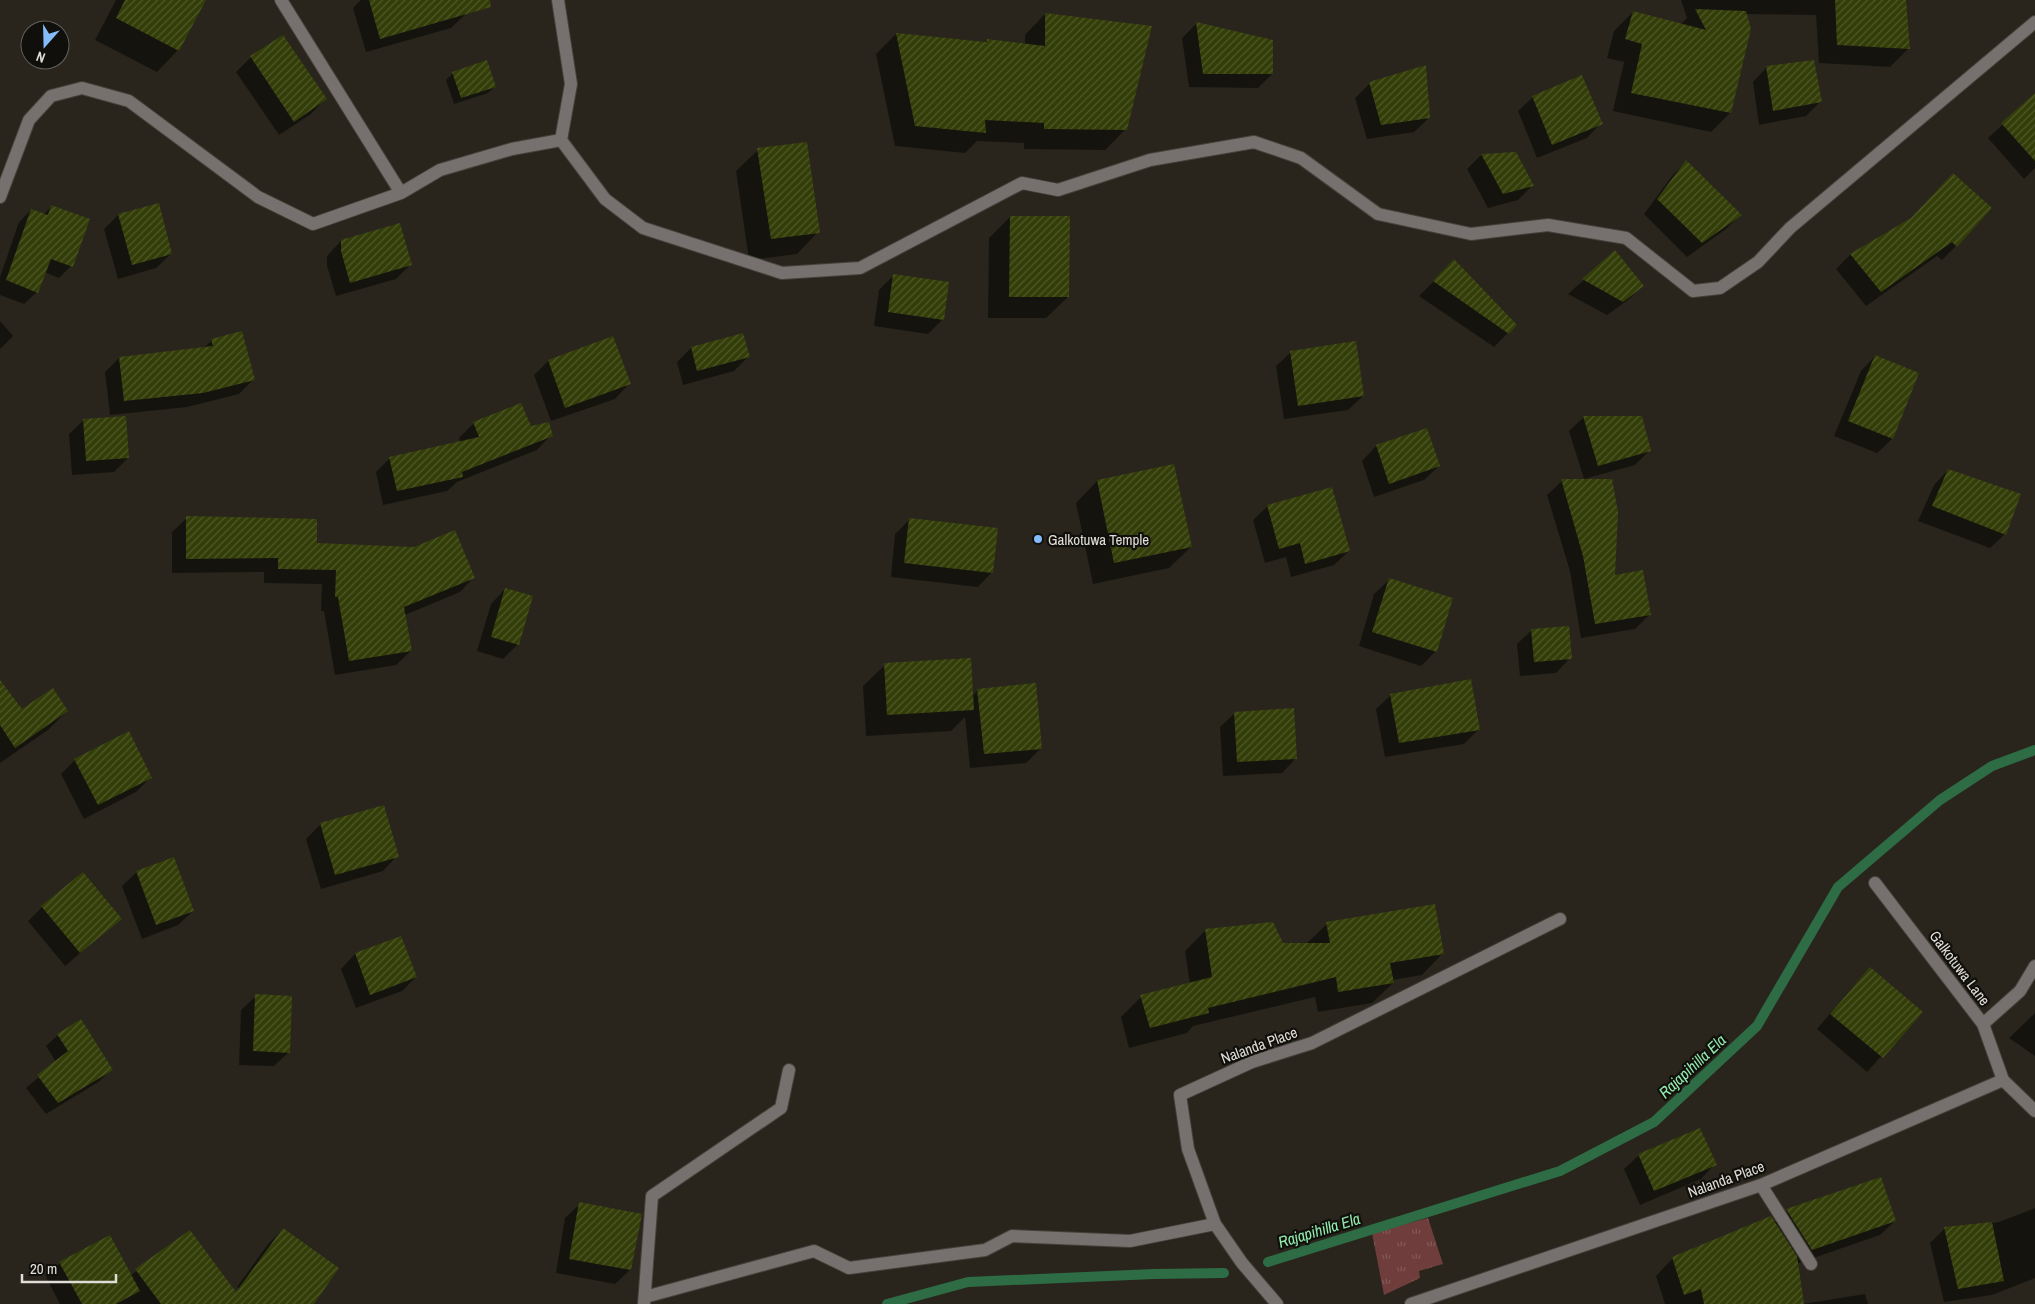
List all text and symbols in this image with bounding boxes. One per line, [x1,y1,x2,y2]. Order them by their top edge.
north arrow [20,20,70,70]
text: N [34,47,48,67]
place label: Galkotuwa Temple [1048,529,1149,550]
marker: Galkotuwa Temple [1032,533,1044,545]
street label: Galkotuwa Lane [1925,926,1995,1010]
street label: Nalanda Place [1218,1021,1300,1069]
water label: Rajapihilla Ela [1654,1029,1730,1103]
street label: Nalanda Place [1685,1155,1767,1203]
water label: Rajapihilla Ela [1275,1207,1363,1253]
scale bar [22,1252,116,1284]
text: 20 m [30,1258,57,1279]

